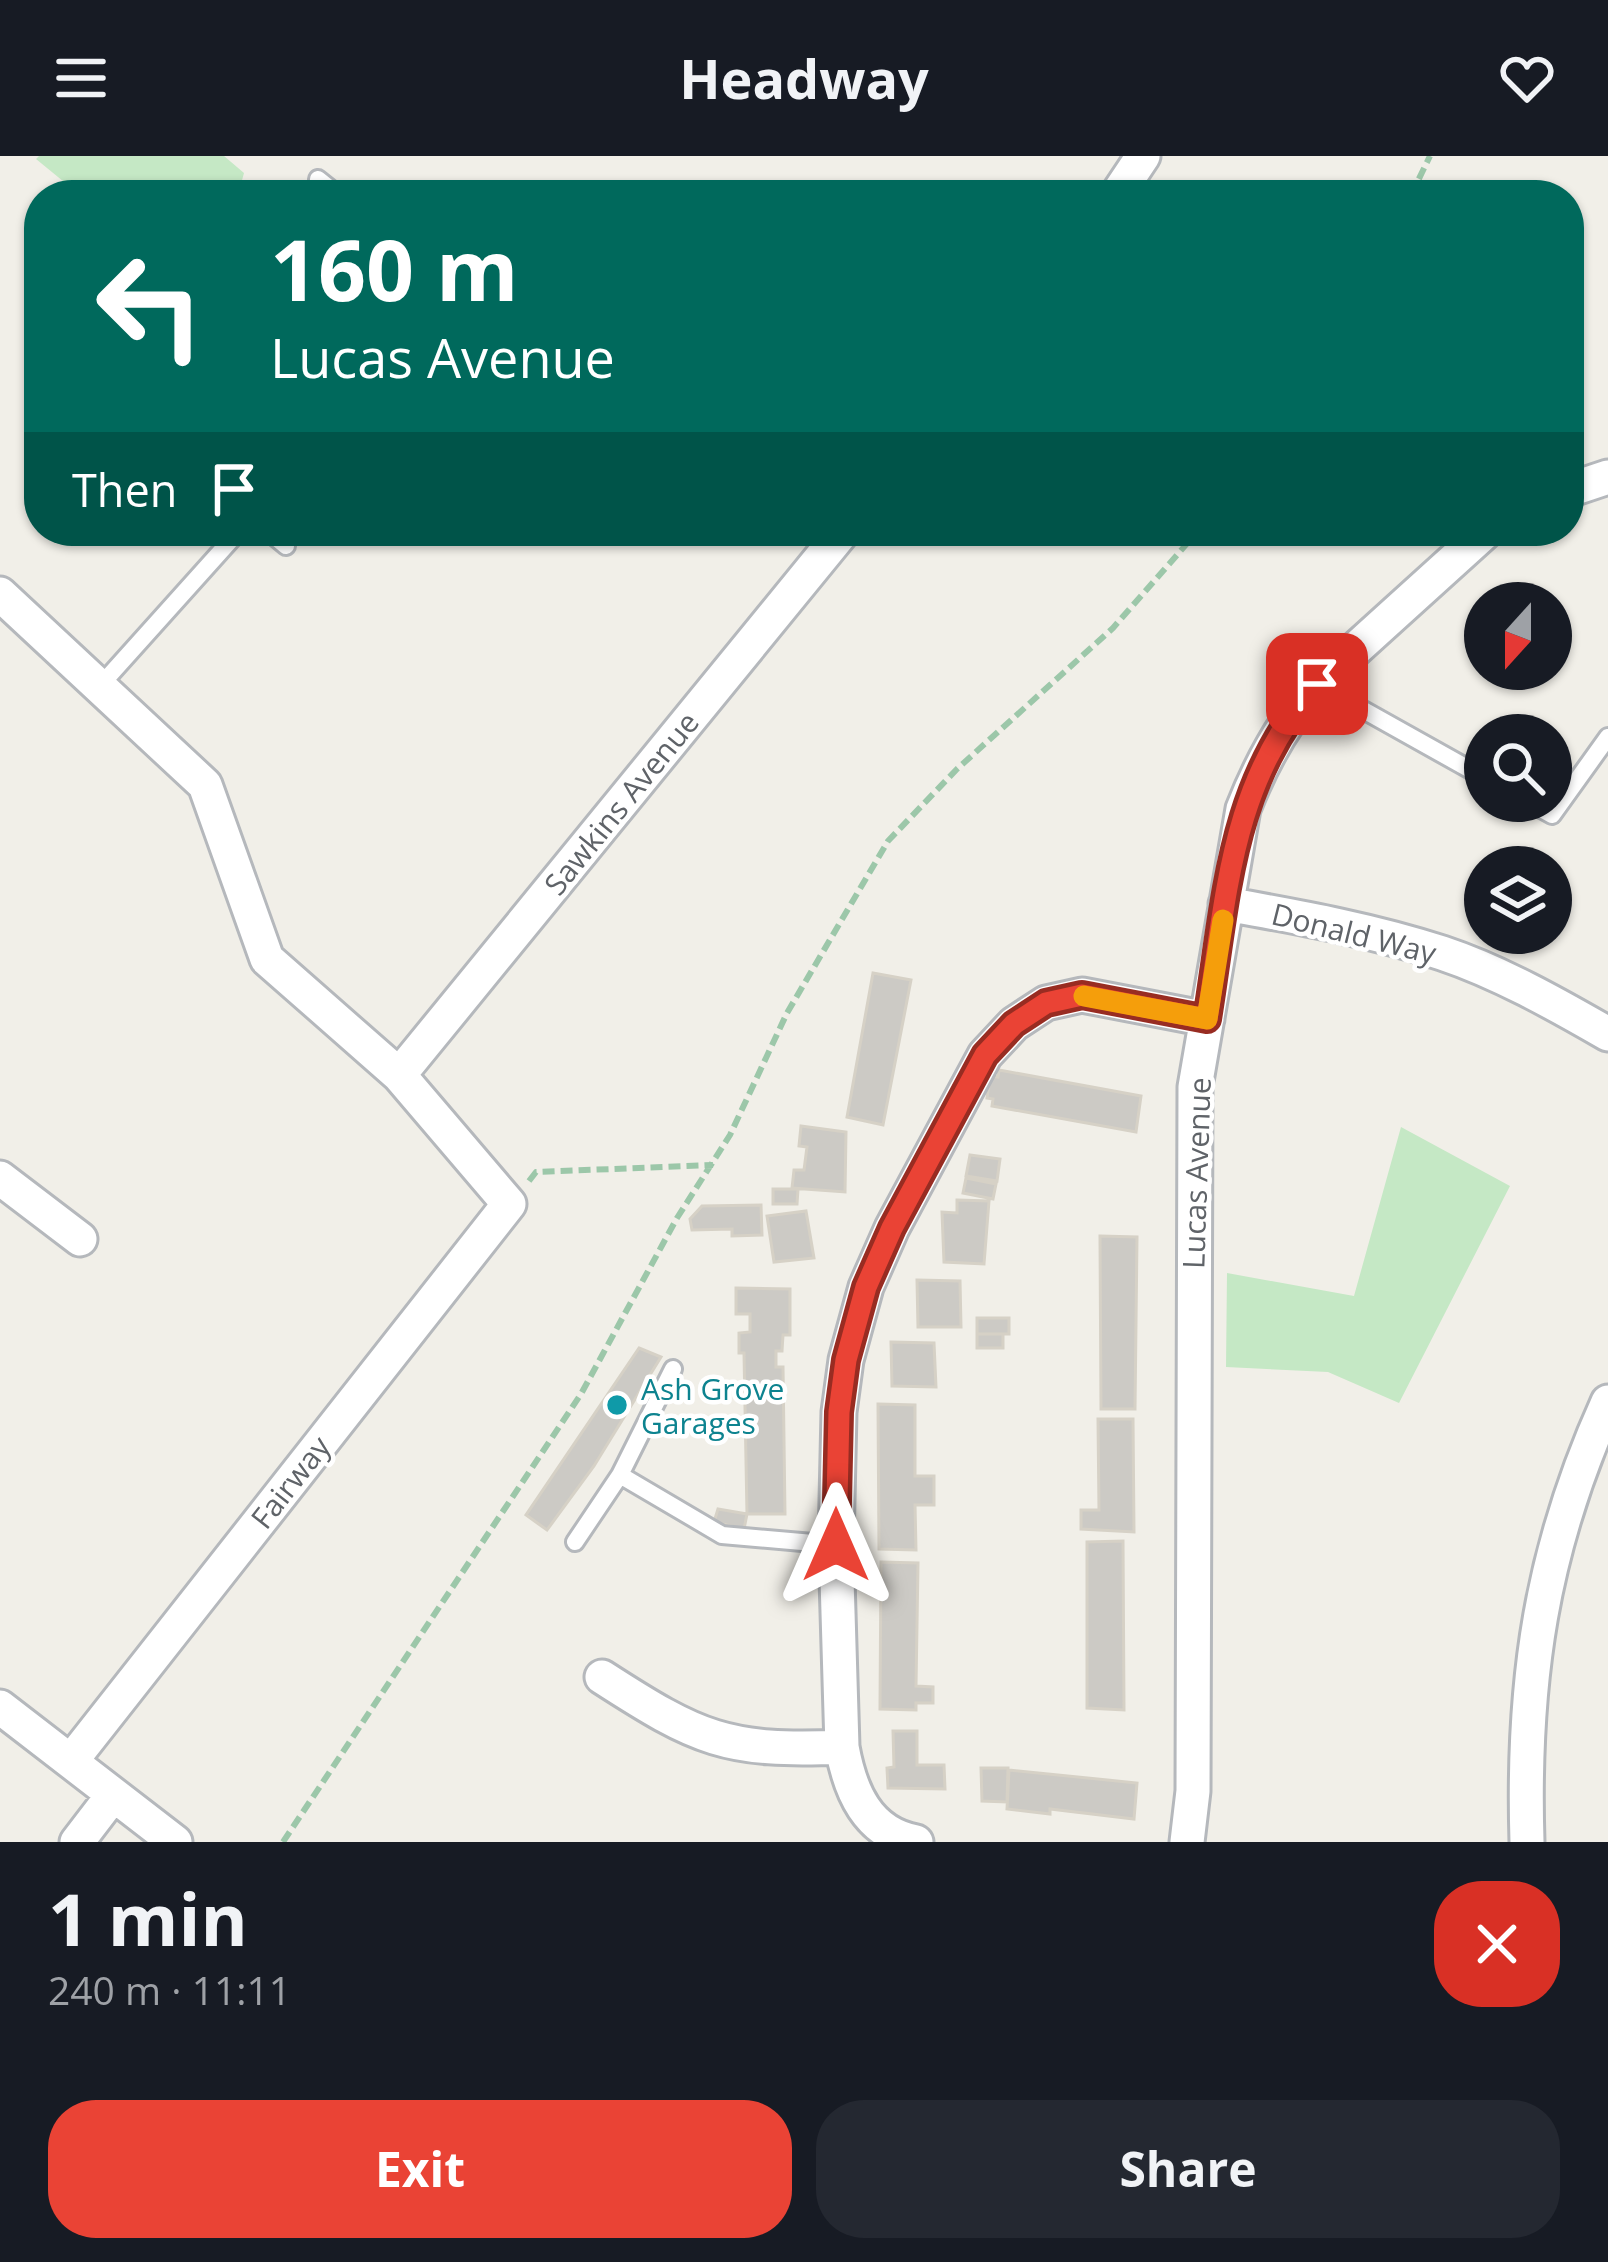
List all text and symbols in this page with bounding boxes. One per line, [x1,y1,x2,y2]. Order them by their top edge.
text: Headway [679,41,929,115]
icon: menu [48,45,114,111]
icon: heart [1494,45,1560,111]
text: 160 m [270,211,518,326]
icon: left [72,228,228,384]
text: Lucas Avenue [270,320,615,394]
icon: arrive [201,456,267,522]
text: Then [72,459,177,520]
north arrow [1464,582,1572,690]
map controls [1464,582,1572,954]
pin [1266,633,1368,735]
icon: arrive [1284,651,1350,717]
street label: Sawkins Avenue [534,703,708,903]
button: search [1464,714,1572,822]
button: layers [1464,846,1572,954]
street label: Donald Way [1268,893,1441,973]
street label: Lucas Avenue [1172,1077,1220,1269]
place label: Ash Grove Garages [641,1368,784,1443]
marker: Ash Grove Garages [604,1392,630,1418]
street label: Fairway [241,1426,340,1537]
position arrow [773,1482,899,1608]
text: 1 min [48,1869,248,1967]
button: close [1434,1881,1560,2007]
text: 240 m · 11:11 [48,1963,291,2016]
button: Exit [48,2100,792,2238]
button: Share [816,2100,1560,2238]

